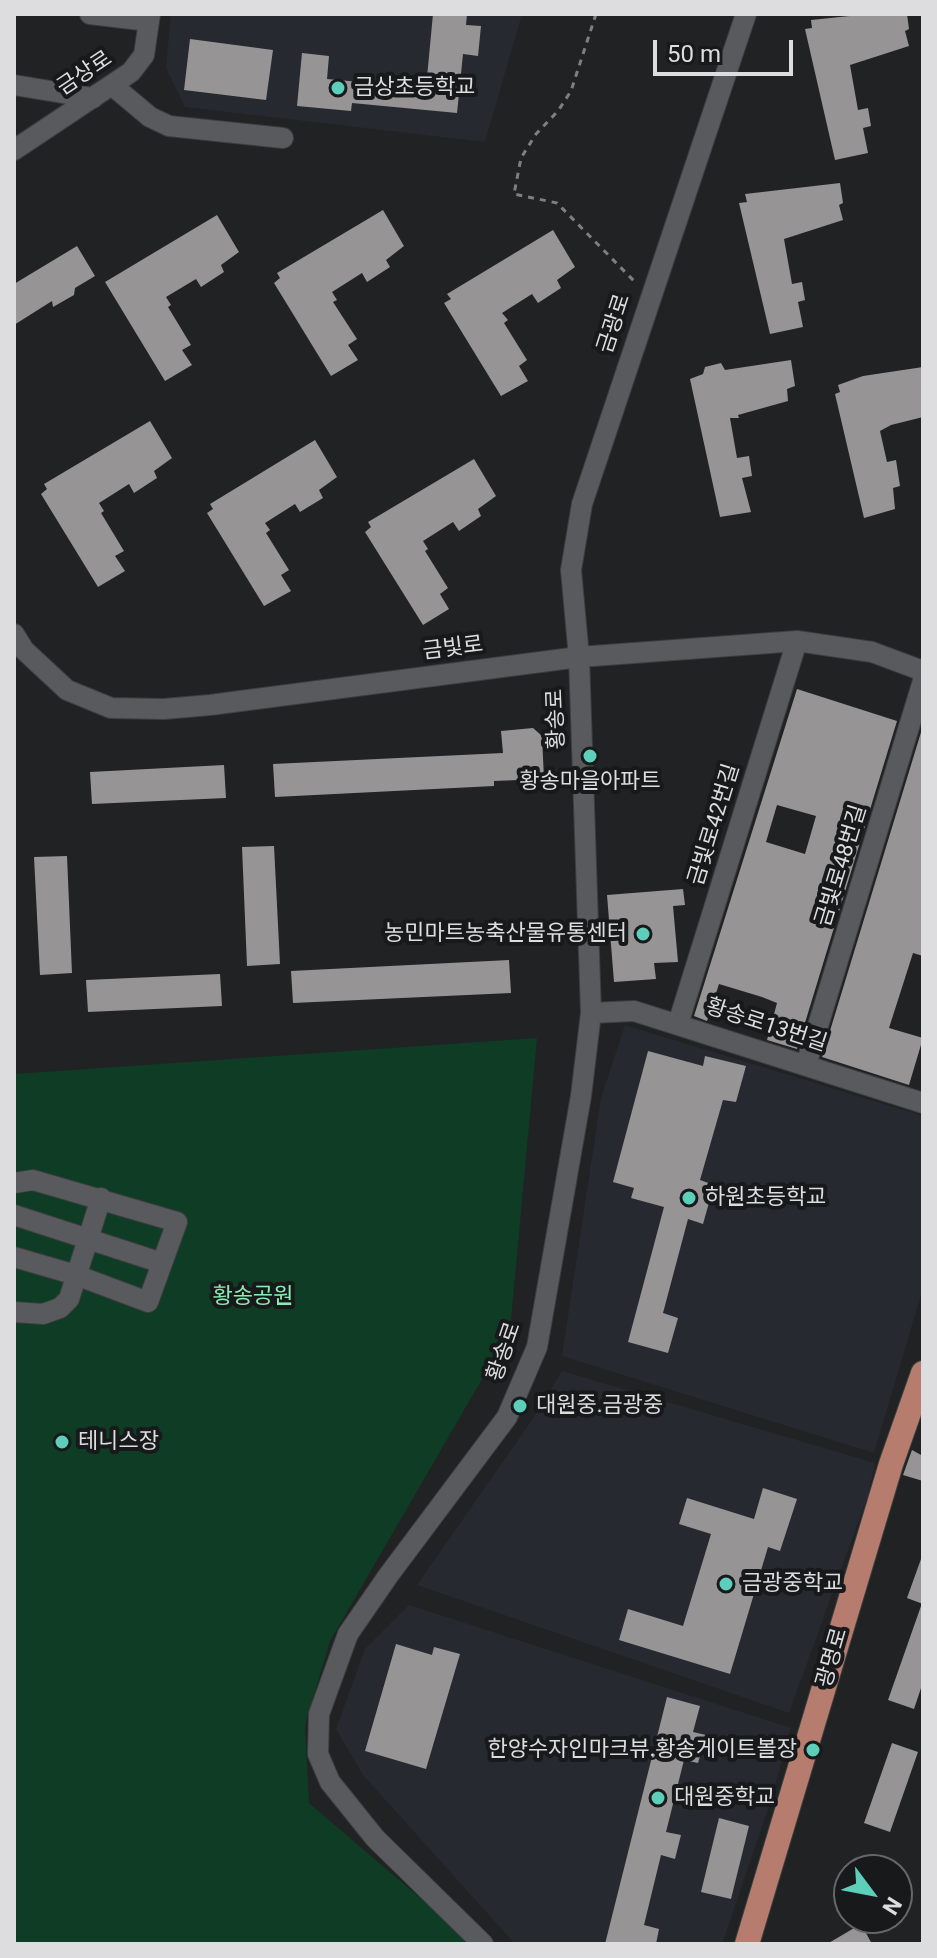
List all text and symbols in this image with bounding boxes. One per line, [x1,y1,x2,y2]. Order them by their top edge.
scale bar [657,24,797,74]
text: 50 m [667,40,721,68]
street label: 금상로 [52,46,118,102]
place label: 금상초등학교 [354,75,475,101]
marker: 금상초등학교 [329,79,347,97]
street label: 금광로 [593,291,637,357]
street label: 금빛로 [421,632,485,666]
street label: 황송로 [543,688,571,750]
marker: 황송마을아파트 [581,747,599,765]
street label: 금빛로42번길 [684,761,746,889]
place label: 황송마을아파트 [519,769,661,795]
street label: 금빛로48번길 [811,802,873,930]
place label: 농민마트농축산물유통센터 [384,921,627,947]
marker: 농민마트농축산물유통센터 [634,925,652,943]
street label: 황송로13번길 [702,994,830,1058]
place label: 하원초등학교 [705,1185,826,1211]
marker: 하원초등학교 [680,1189,698,1207]
park label: 황송공원 [213,1284,293,1310]
street label: 황송로 [483,1319,527,1385]
place label: 대원중.금광중 [536,1393,663,1419]
marker: 대원중.금광중 [511,1397,529,1415]
place label: 테니스장 [78,1429,159,1455]
marker: 테니스장 [53,1433,71,1451]
place label: 금광중학교 [742,1571,843,1597]
marker: 금광중학교 [717,1575,735,1593]
street label: 광명로 [812,1625,854,1691]
place label: 한양수자인마크뷰.황송게이트볼장 [488,1737,797,1763]
marker: 한양수자인마크뷰.황송게이트볼장 [804,1741,822,1759]
place label: 대원중학교 [674,1785,775,1811]
marker: 대원중학교 [649,1789,667,1807]
north arrow [833,1854,913,1934]
text: N [877,1893,907,1919]

